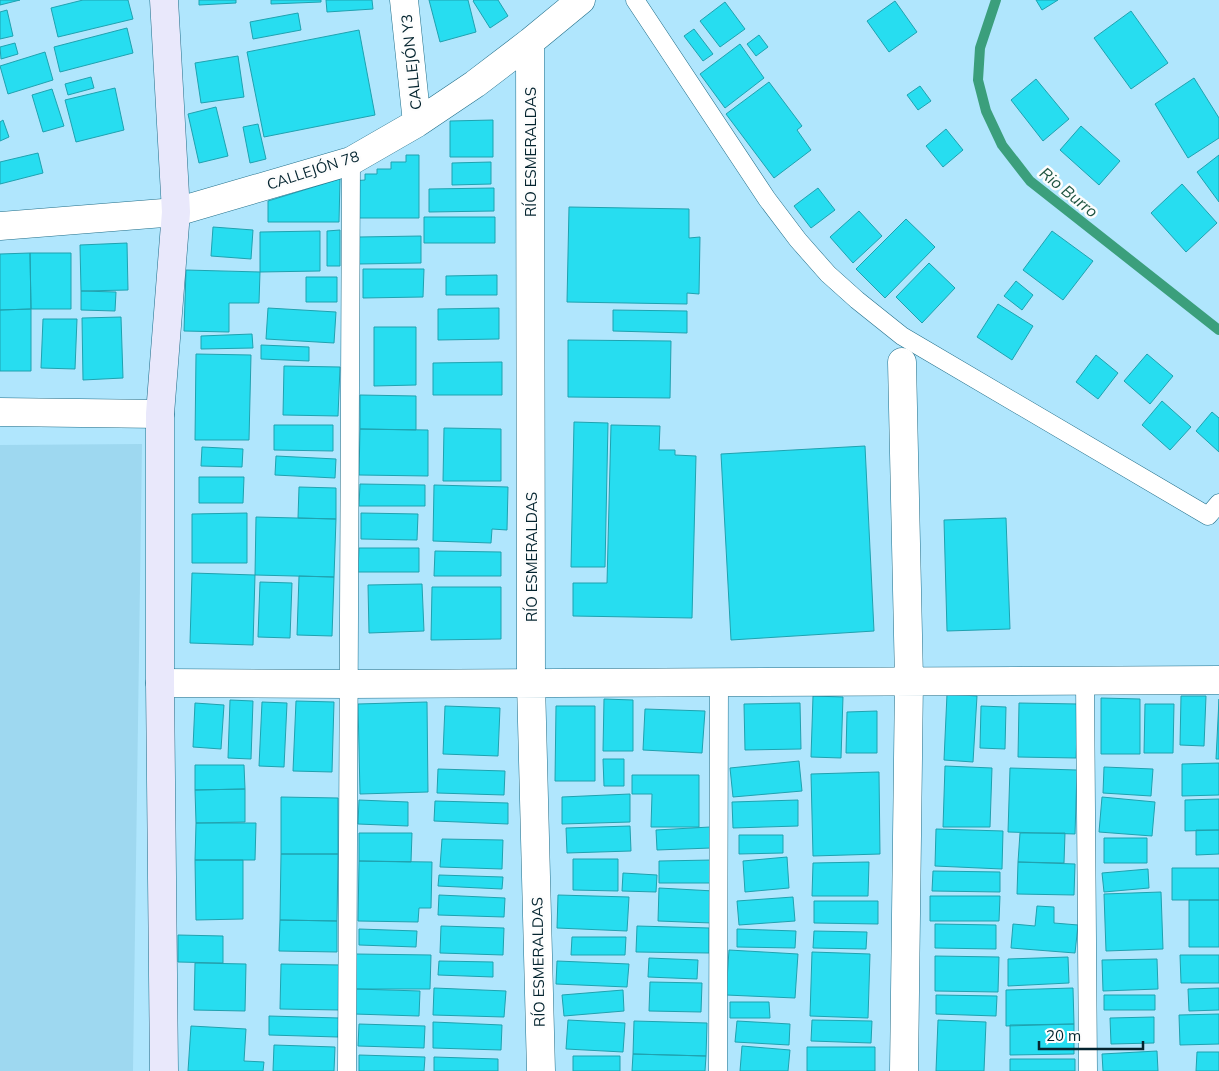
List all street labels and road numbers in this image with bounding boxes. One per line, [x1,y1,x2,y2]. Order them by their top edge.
street label: CALLEJÓN Y3 [397,13,425,111]
street label: RÍO ESMERALDAS [521,87,540,217]
street label: CALLEJÓN 78 [264,146,362,194]
street label: RÍO ESMERALDAS [522,492,541,622]
street label: RÍO ESMERALDAS [527,897,549,1027]

